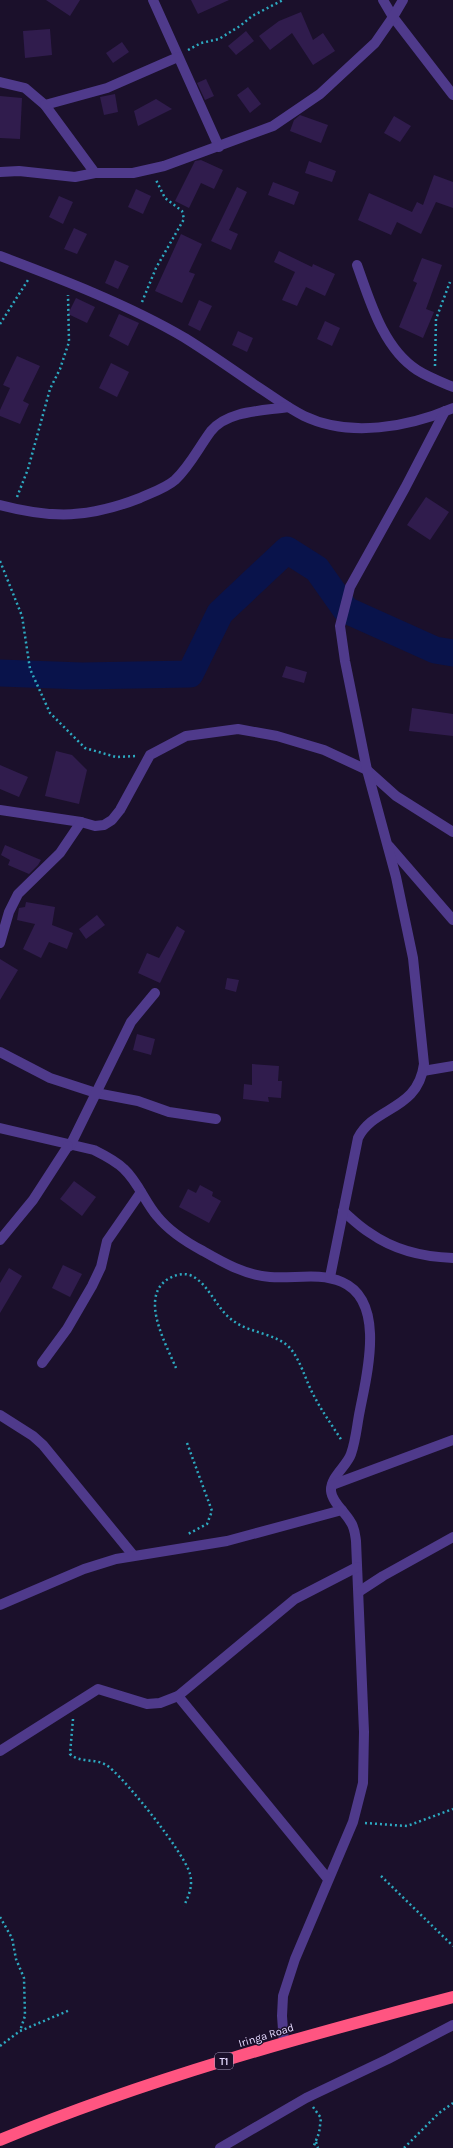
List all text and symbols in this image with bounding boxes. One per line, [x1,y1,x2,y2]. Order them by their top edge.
street label: Iringa Road [237,2021,295,2050]
road number: T1 [215,2053,233,2069]

